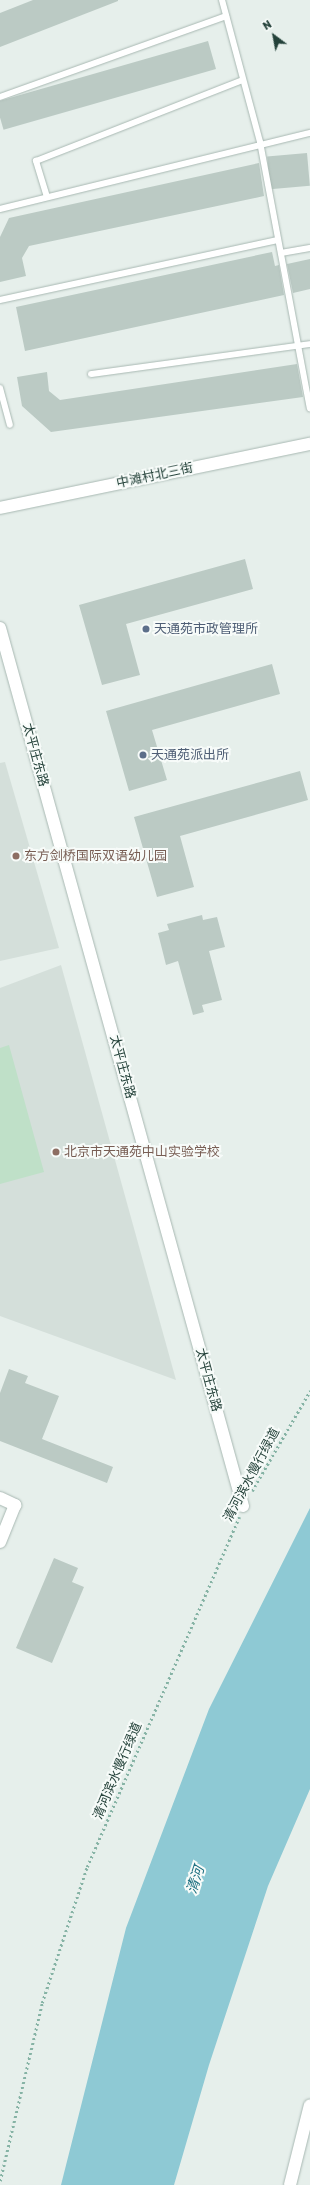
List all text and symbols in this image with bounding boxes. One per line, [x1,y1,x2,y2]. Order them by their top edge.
north arrow [254,16,294,56]
text: N [261,18,274,33]
street label: 中滩村北三街 [115,460,195,492]
place label: 天通苑市政管理所 [154,621,258,637]
marker: 天通苑市政管理所 [141,624,151,634]
street label: 太平庄东路 [19,722,51,788]
place label: 天通苑派出所 [151,747,229,763]
marker: 天通苑派出所 [138,750,148,760]
place label: 东方剑桥国际双语幼儿园 [24,848,167,864]
marker: 东方剑桥国际双语幼儿园 [11,851,21,861]
street label: 太平庄东路 [106,1034,138,1100]
place label: 北京市天通苑中山实验学校 [64,1144,220,1160]
marker: 北京市天通苑中山实验学校 [51,1147,61,1157]
street label: 太平庄东路 [192,1347,224,1413]
street label: 清河滨水慢行绿道 [221,1425,283,1525]
street label: 清河滨水慢行绿道 [91,1720,145,1822]
water label: 清河 [184,1864,208,1896]

